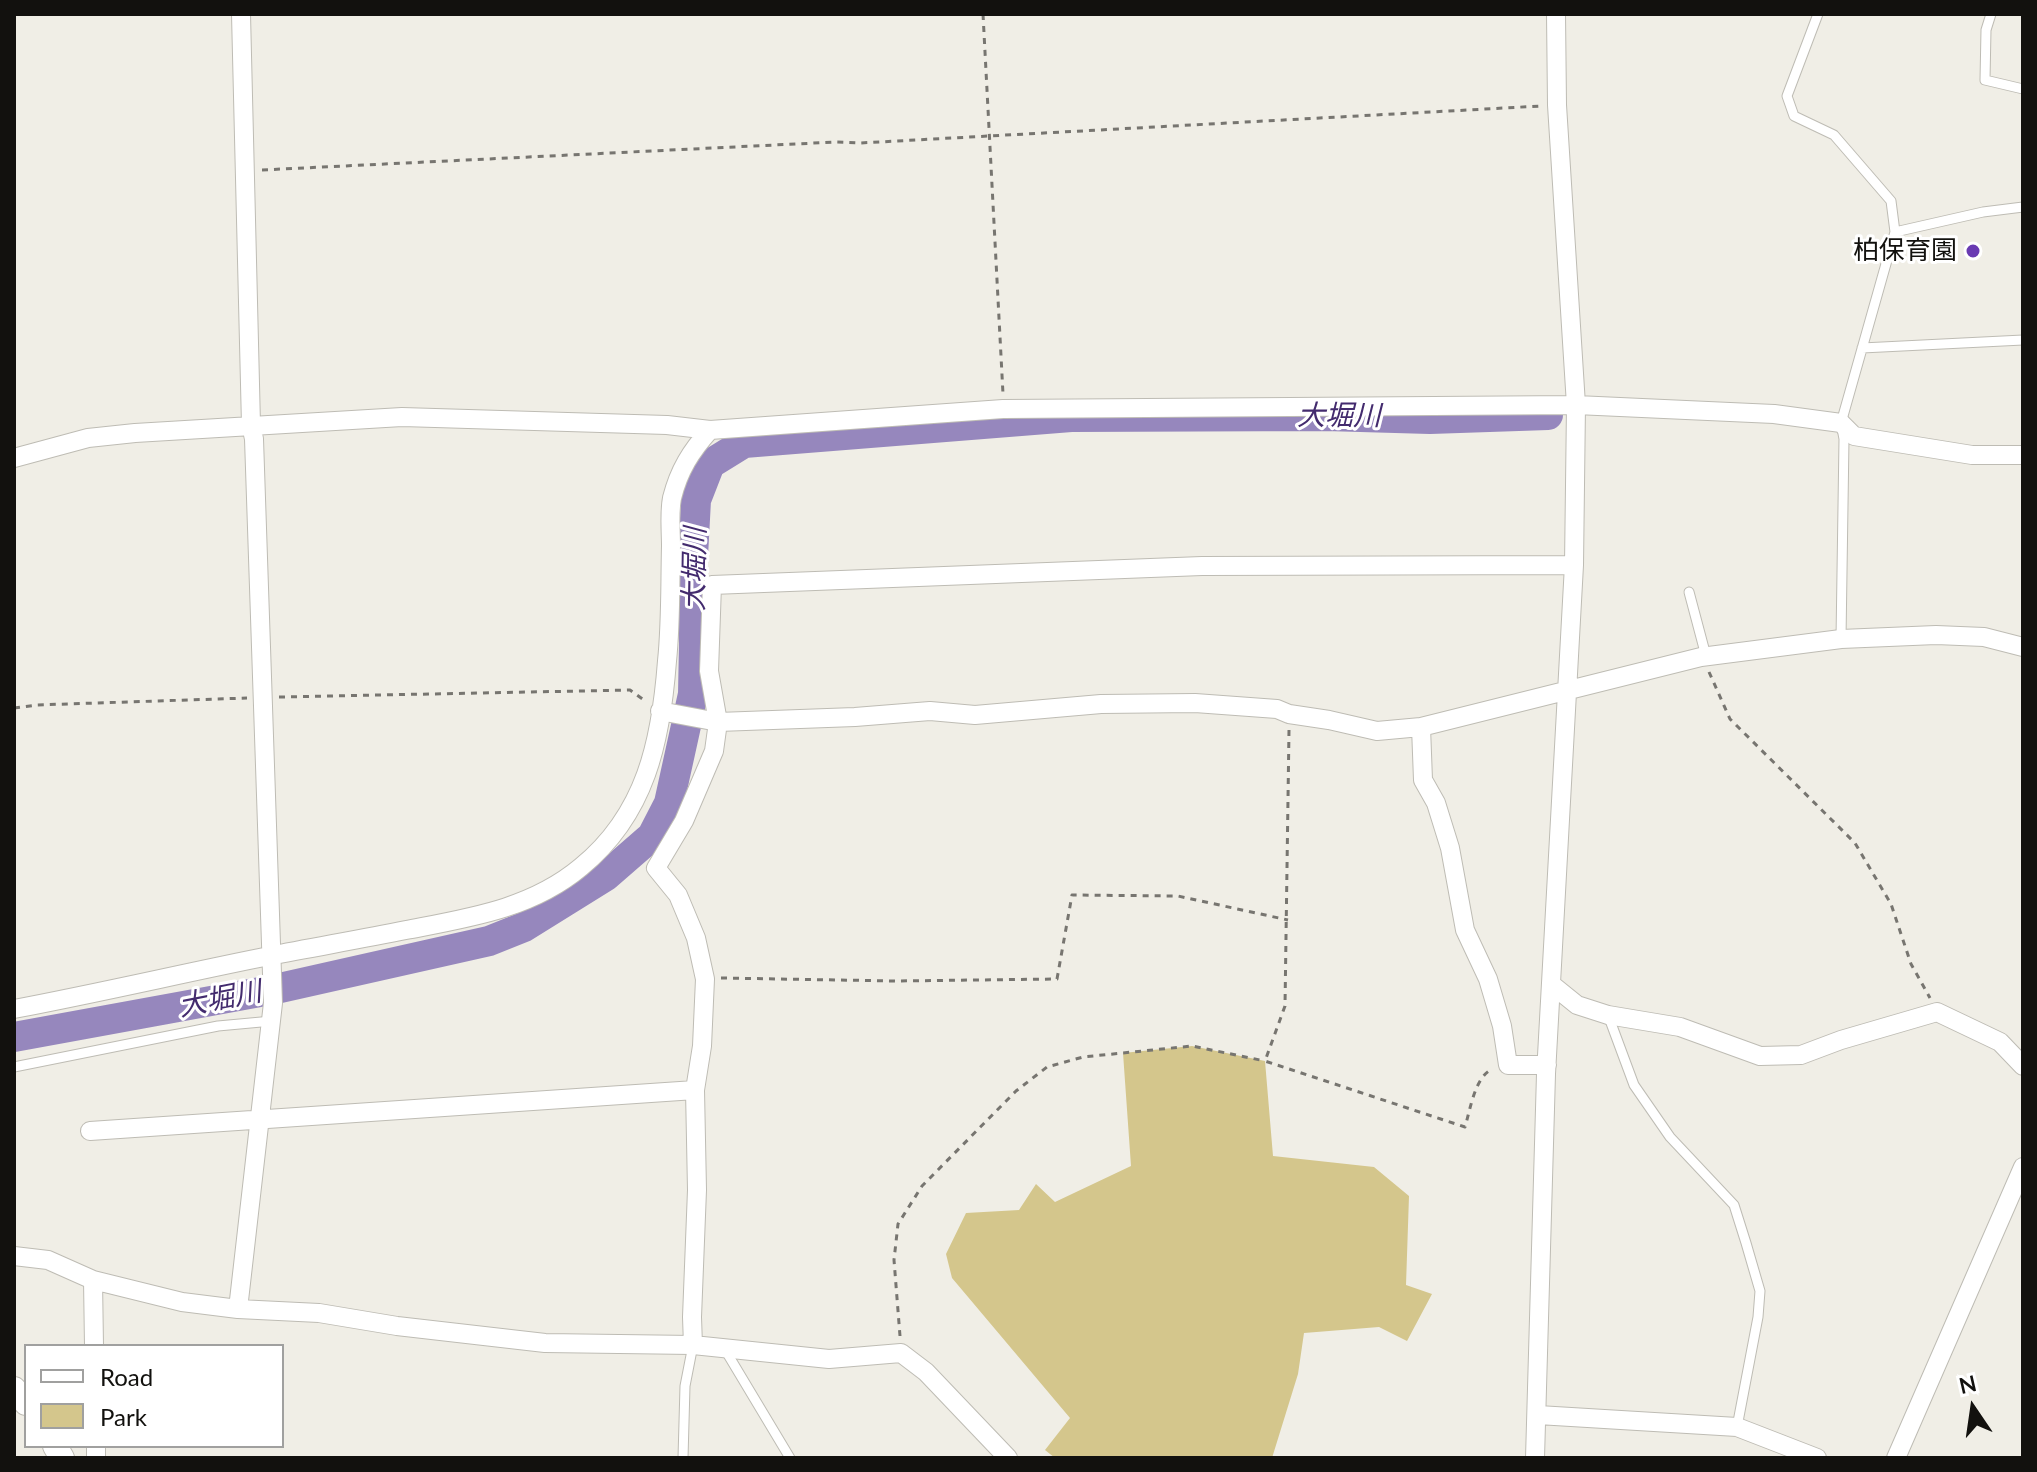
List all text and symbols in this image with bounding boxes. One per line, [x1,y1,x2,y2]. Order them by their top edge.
place label: 柏保育園 [1853,235,1957,267]
marker: 柏保育園 [1964,242,1982,260]
water label: 大堀川 [1297,399,1381,433]
water label: 大堀川 [677,527,713,611]
water label: 大堀川 [176,974,264,1024]
legend [24,1344,284,1448]
text: Road [100,1362,153,1391]
north arrow [1933,1368,2013,1448]
text: N [1956,1369,1979,1399]
text: Park [100,1402,147,1431]

